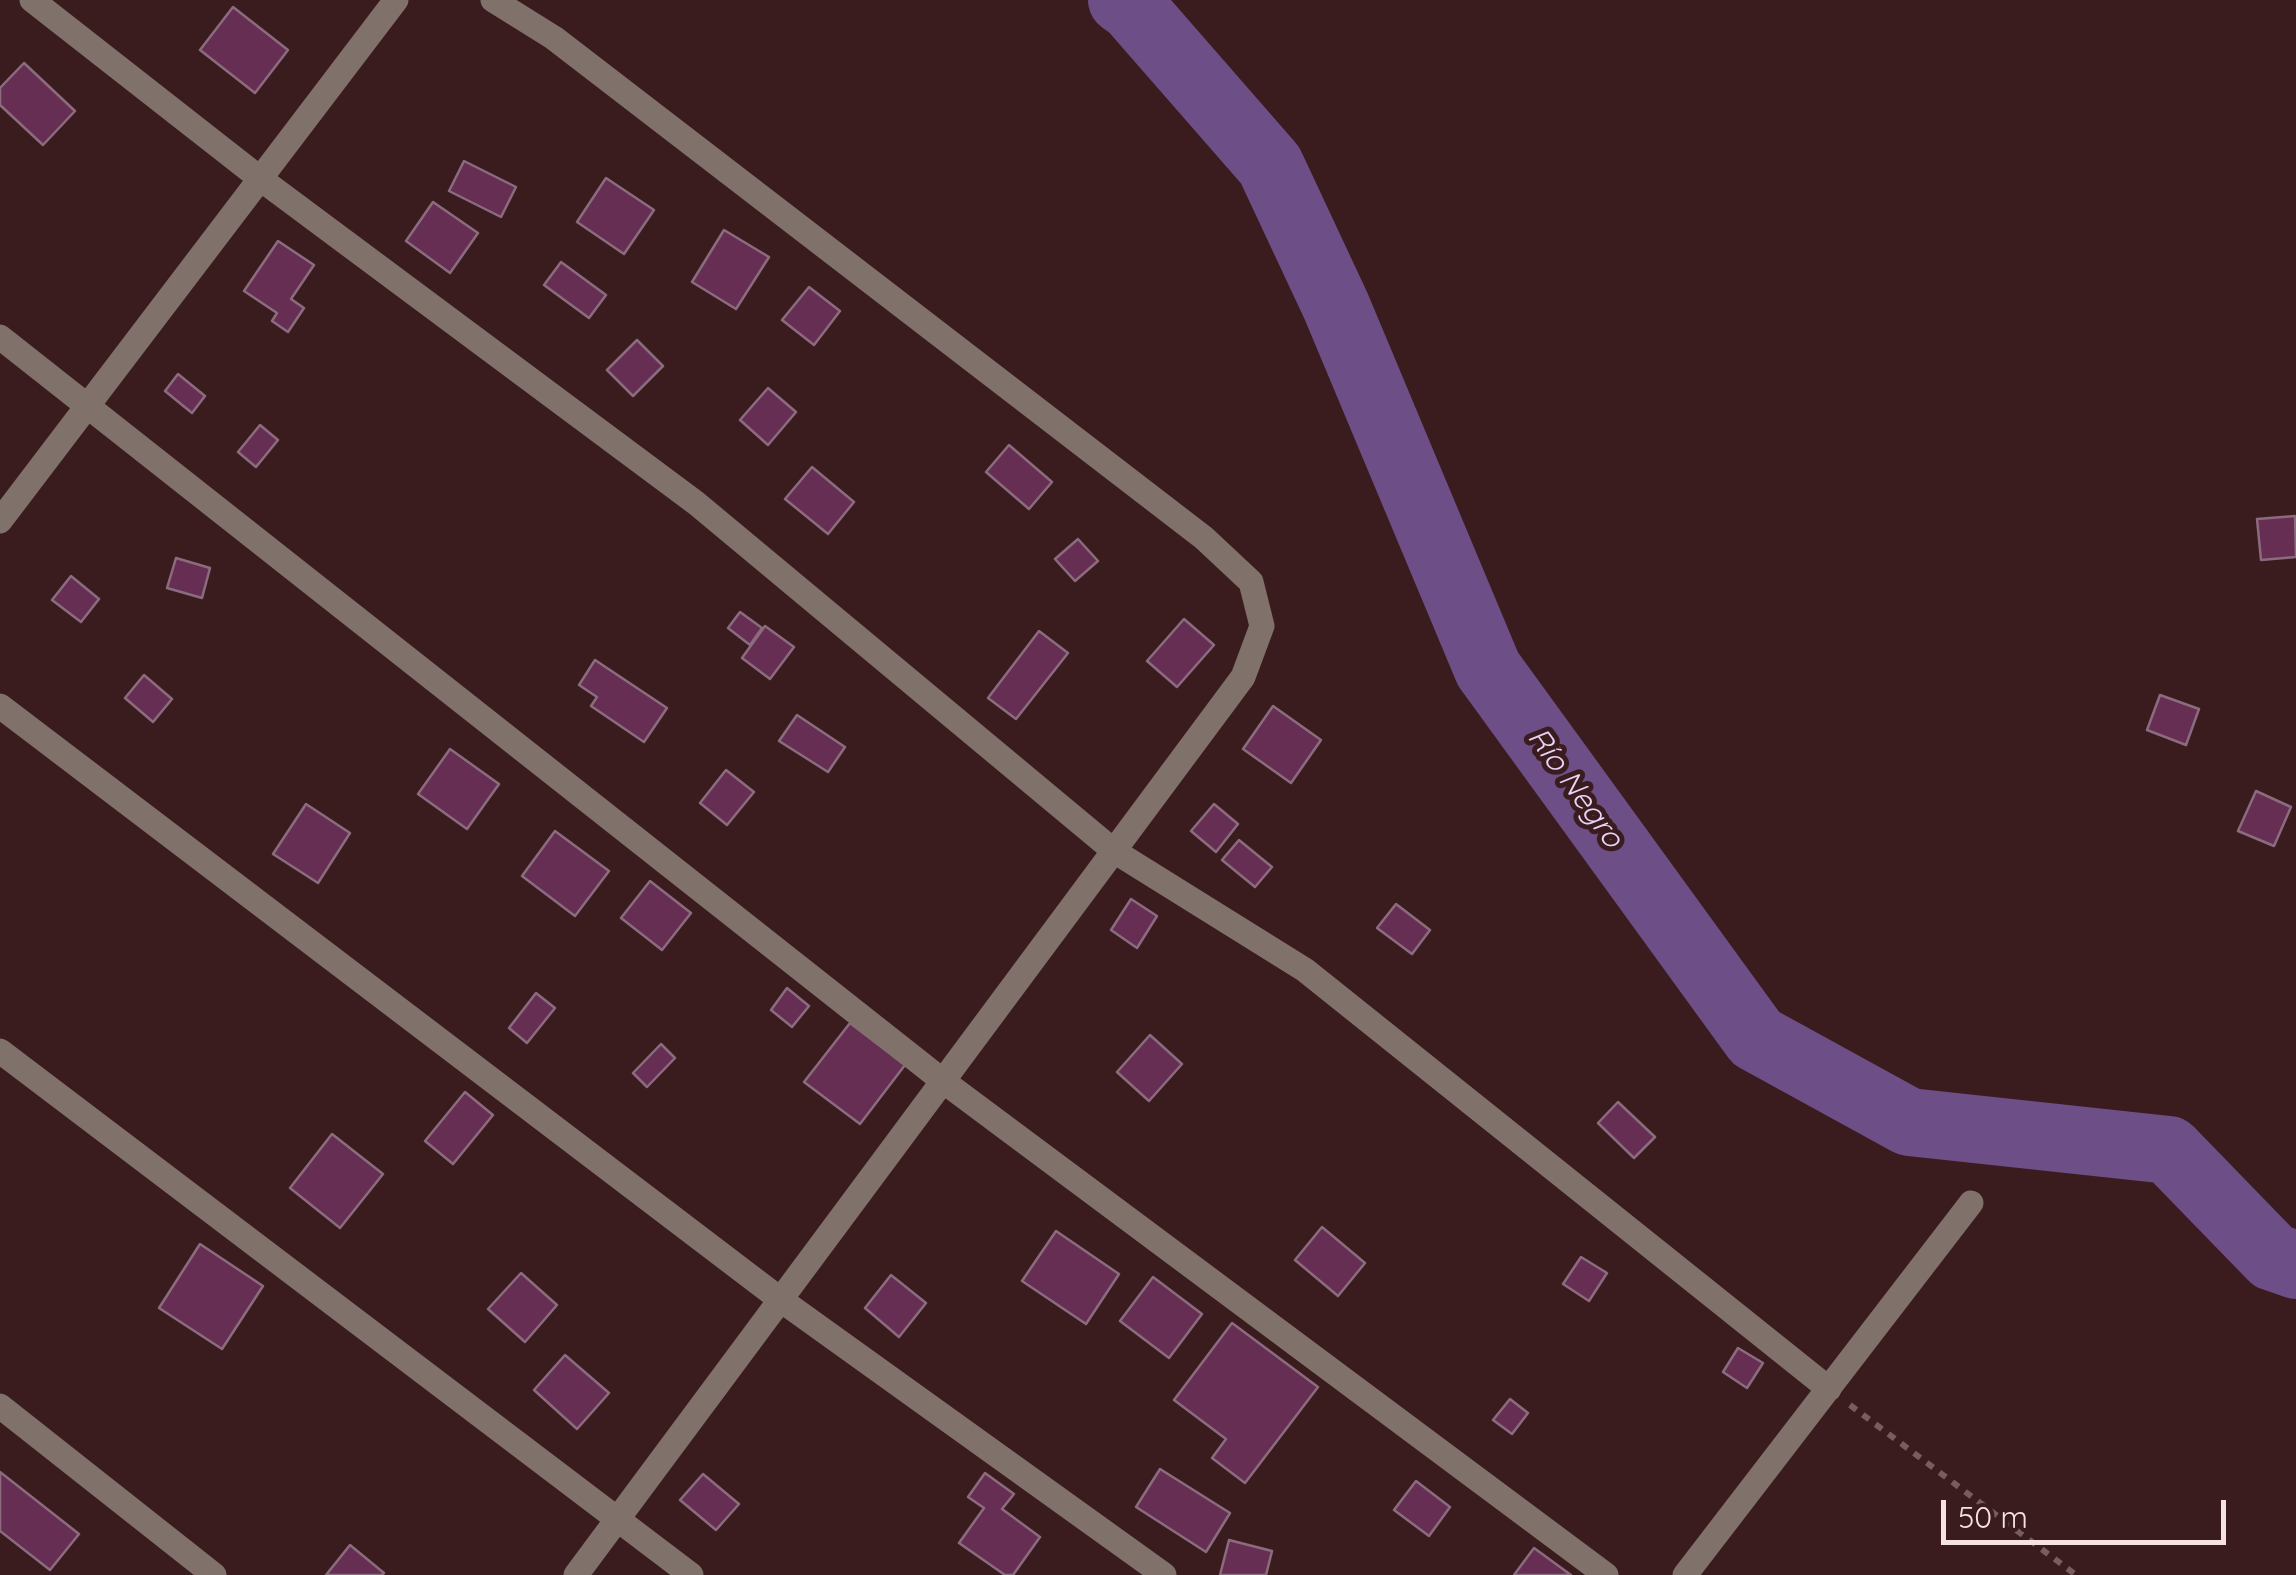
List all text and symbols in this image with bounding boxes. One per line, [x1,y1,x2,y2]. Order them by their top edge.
water label: Río Negro [1520,721,1630,855]
scale bar [1946,1480,2231,1542]
text: 50 m [1958,1498,2028,1536]

